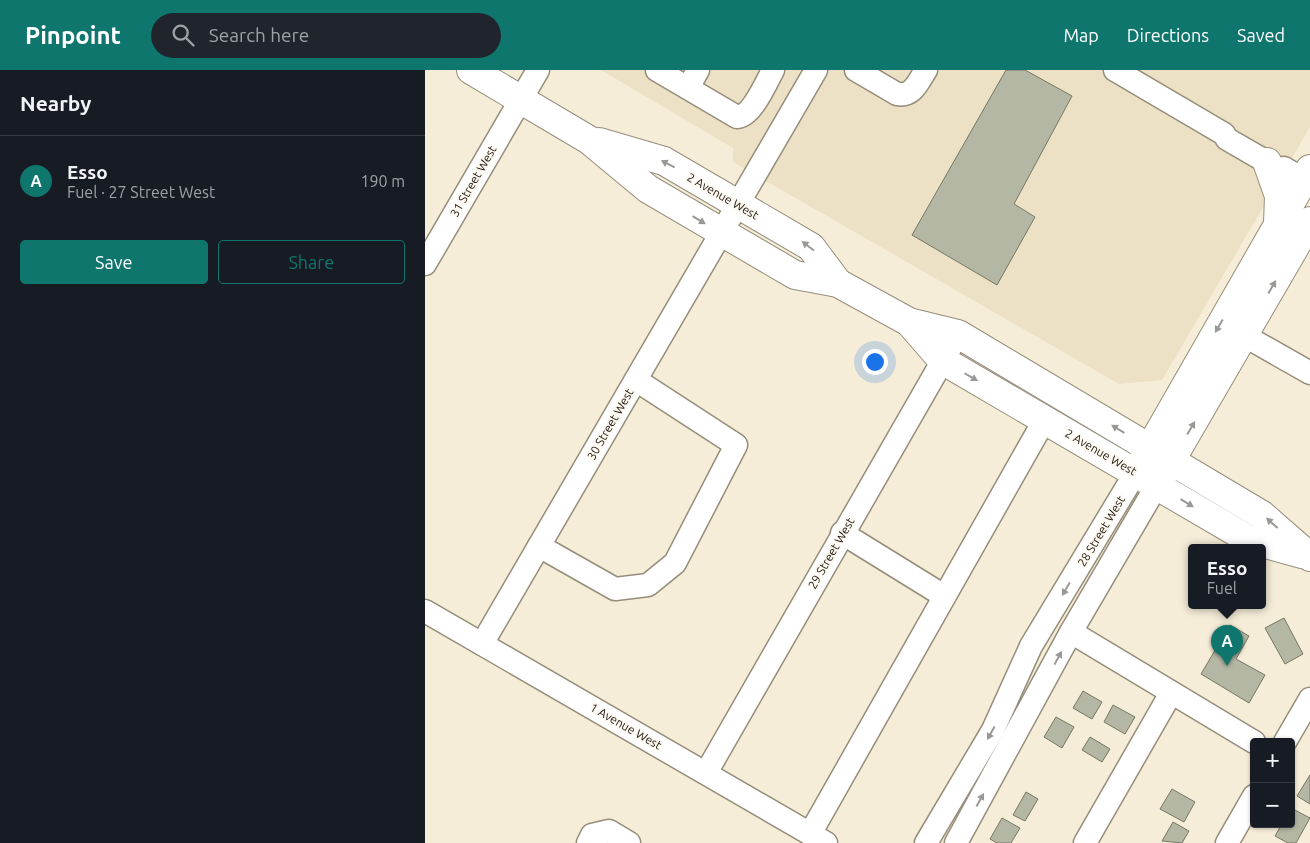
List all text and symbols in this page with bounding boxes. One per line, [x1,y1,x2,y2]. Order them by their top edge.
search box [151,13,501,58]
icon: search [169,21,197,49]
text: Pinpoint [25,22,121,49]
text: Search here [209,24,309,46]
text: Map [1063,25,1099,45]
text: Directions [1127,25,1209,45]
text: Saved [1237,25,1285,45]
text: Nearby [20,91,91,115]
street label: 31 Street West [447,143,499,219]
one-way arrow [660,160,675,168]
text: Esso [67,161,108,183]
street label: 2 Avenue West [685,170,761,222]
text: A [30,172,42,190]
text: 190 m [360,172,405,190]
text: Fuel · 27 Street West [67,183,215,201]
one-way arrow [692,215,705,224]
button: Save [20,240,208,284]
button: Share [218,240,405,284]
one-way arrow [801,241,814,251]
one-way arrow [1268,281,1277,294]
one-way arrow [1215,319,1224,332]
your location [862,349,888,375]
one-way arrow [963,373,978,381]
street label: 30 Street West [584,386,636,462]
one-way arrow [1186,421,1195,434]
one-way arrow [1112,425,1125,434]
street label: 2 Avenue West [1063,426,1139,478]
street label: 28 Street West [1075,493,1127,569]
one-way arrow [1180,498,1193,507]
street label: 29 Street West [805,515,857,591]
one-way arrow [1266,517,1278,529]
popup [1188,544,1266,609]
text: Esso [1207,557,1247,579]
text: Fuel [1207,579,1237,597]
one-way arrow [1061,582,1070,595]
pin: A [1211,625,1243,666]
one-way arrow [1053,651,1062,665]
street label: 1 Avenue West [588,700,664,752]
one-way arrow [987,726,995,740]
map controls [1250,738,1295,828]
button: + [1250,738,1295,783]
button: − [1250,783,1295,828]
one-way arrow [975,794,984,807]

